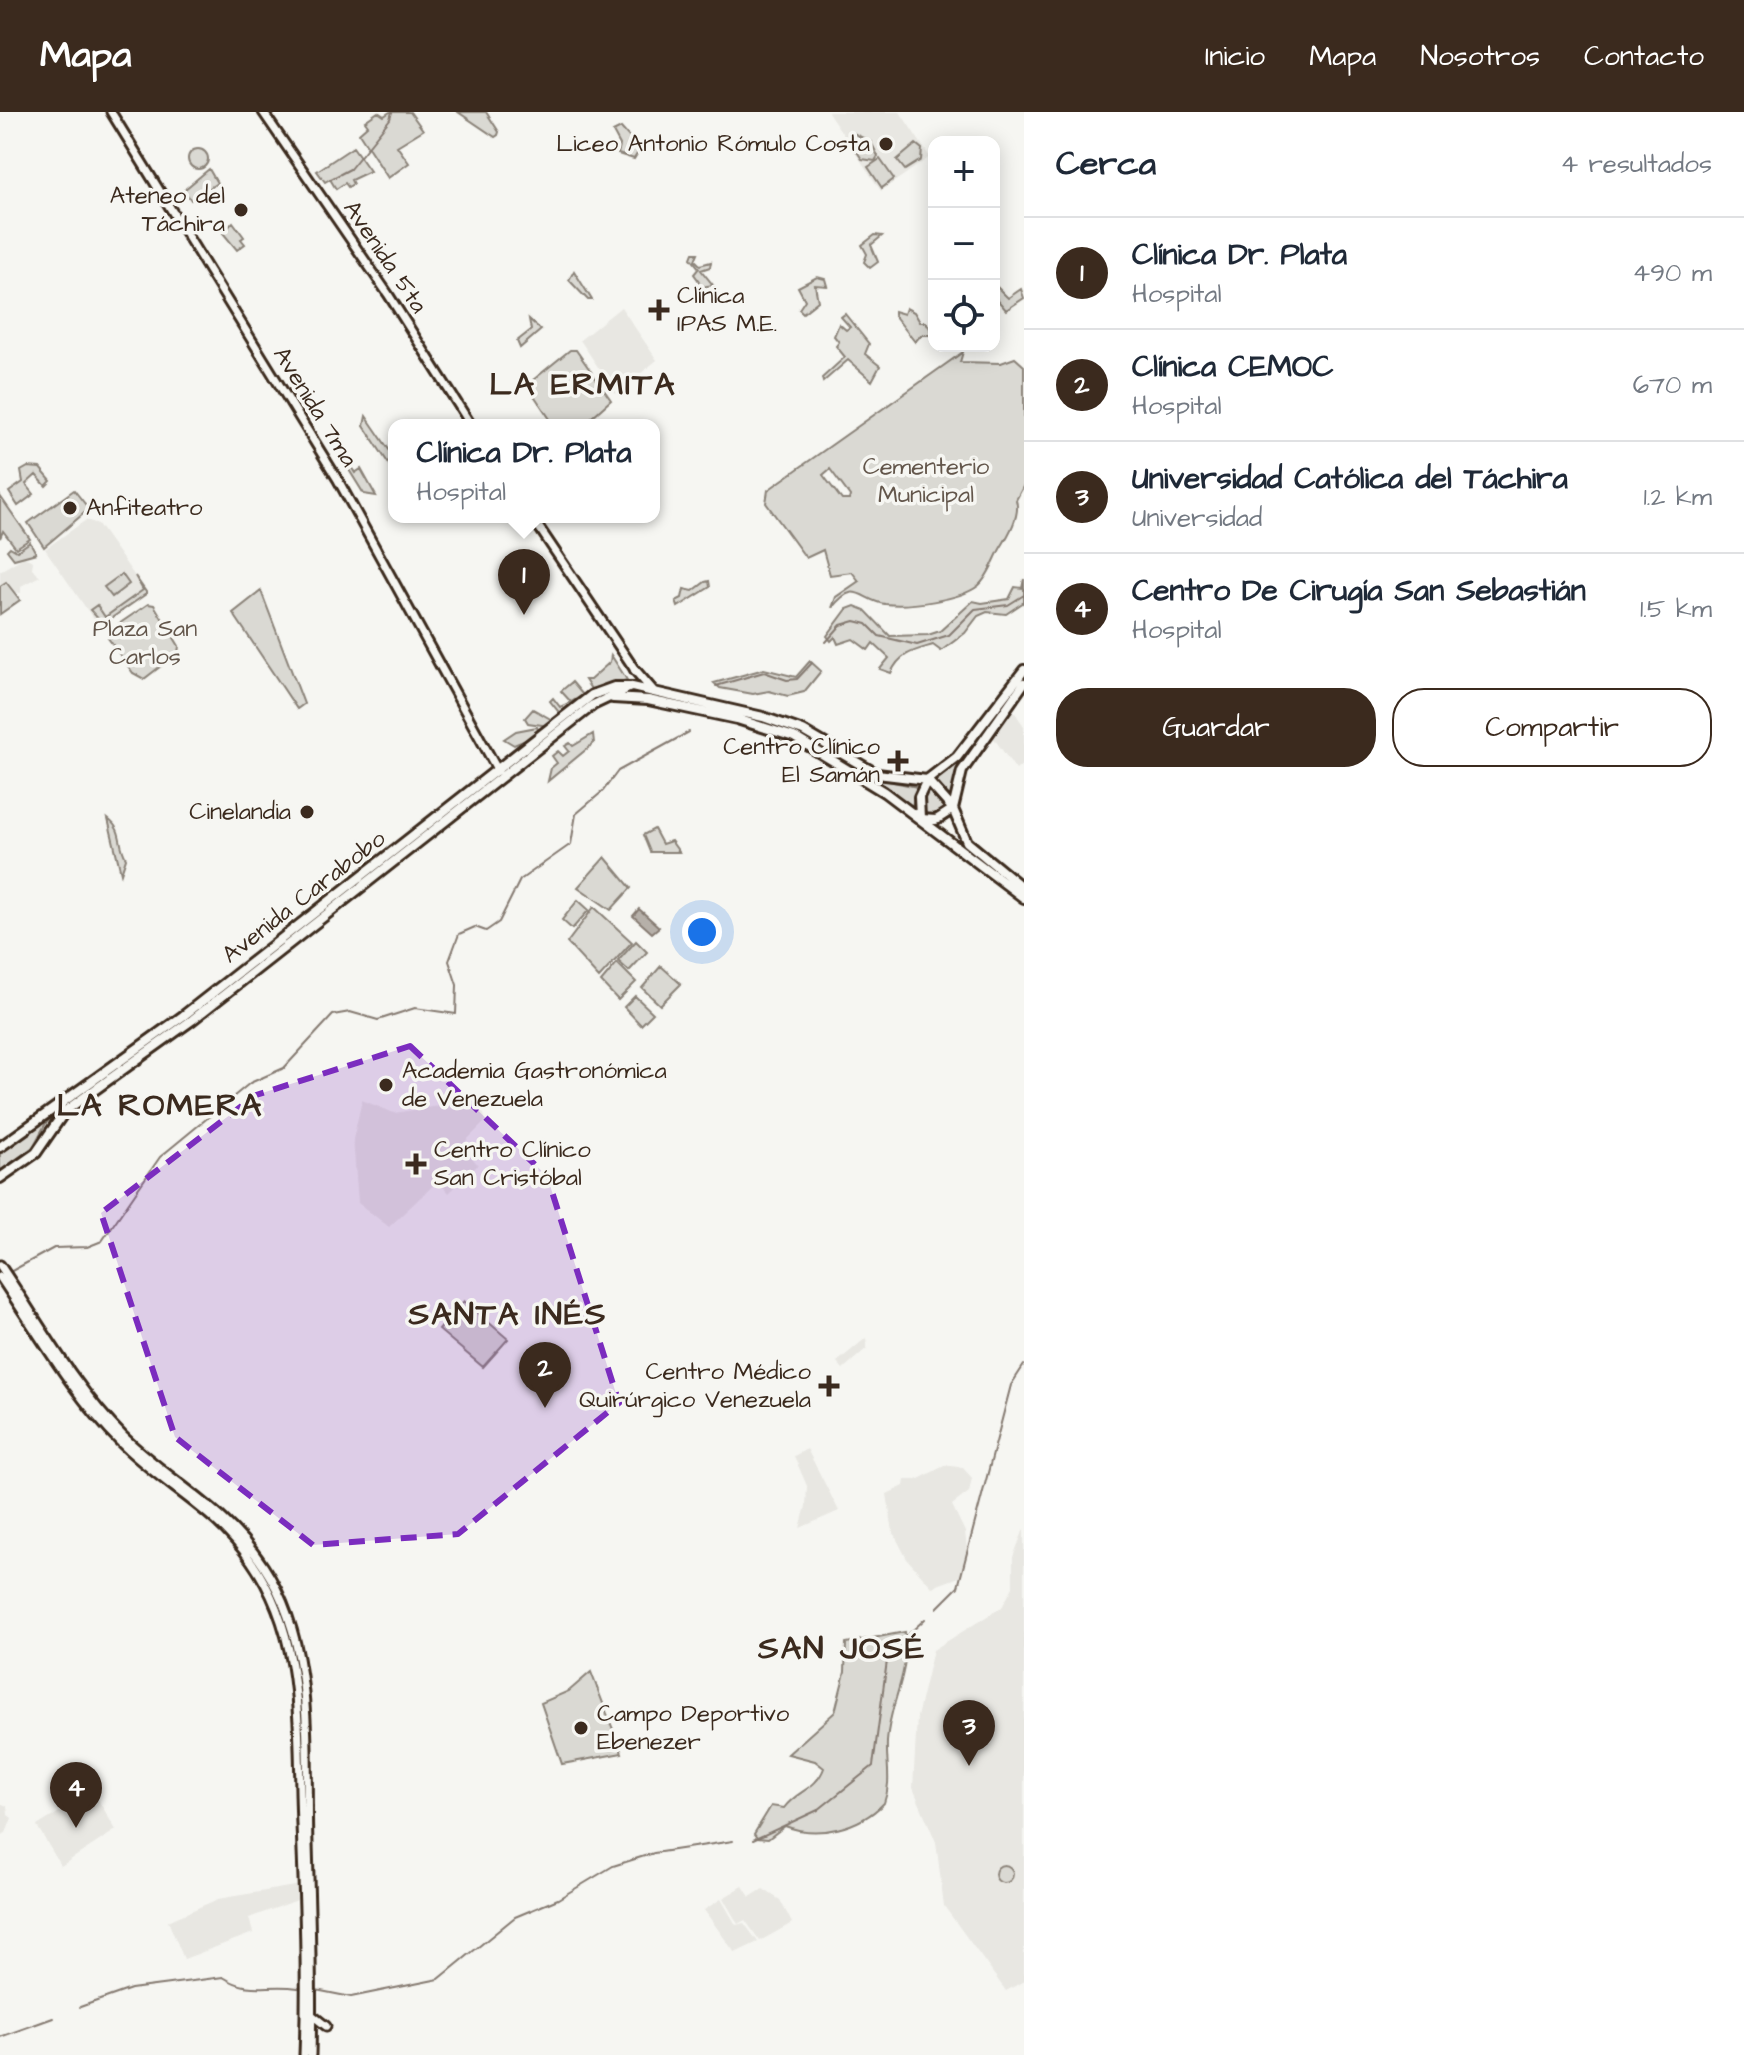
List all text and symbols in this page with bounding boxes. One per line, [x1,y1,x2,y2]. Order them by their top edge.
text: Mapa [40,30,131,82]
text: Inicio [1205,37,1265,76]
text: Mapa [1309,37,1376,76]
text: Nosotros [1420,37,1540,76]
text: Contacto [1584,37,1704,76]
place label: Liceo Antonio Rómulo Costa [556,127,870,161]
marker: Liceo Antonio Rómulo Costa [877,135,895,153]
map controls [928,136,1000,352]
button: + [928,136,1000,208]
text: Cerca [1056,140,1156,188]
text: 4 resultados [1560,146,1712,182]
place label: Ateneo del Táchira [110,179,225,241]
street label: Avenida 5ta [335,194,435,320]
marker: Ateneo del Táchira [232,201,250,219]
button: − [928,208,1000,280]
text: Clínica Dr. Plata [1132,234,1347,276]
text: 1 [1080,255,1084,291]
text: 490 m [1632,255,1712,291]
text: Hospital [1132,276,1222,312]
place label: Clínica IPAS M.E. [677,279,777,341]
button: locate [928,280,1000,352]
marker: Clínica IPAS M.E. [648,299,670,321]
street label: Avenida 7ma [264,340,366,474]
text: Clínica CEMOC [1132,346,1333,388]
district label: LA ERMITA [490,362,676,407]
text: 2 [1075,367,1089,403]
text: 670 m [1633,367,1712,403]
text: Hospital [1132,388,1222,424]
popup [388,419,660,523]
text: Clínica Dr. Plata [416,432,632,474]
park label: Cementerio Municipal [863,450,990,512]
text: Universidad Católica del Táchira [1132,458,1568,500]
text: Hospital [416,474,506,510]
text: 3 [1075,479,1089,515]
text: 1.2 km [1644,479,1712,515]
place label: Anfiteatro [86,491,203,525]
marker: Anfiteatro [61,499,79,517]
text: Universidad [1132,500,1262,536]
pin: 1 [498,549,550,615]
text: Centro De Cirugía San Sebastián [1132,570,1586,612]
text: 4 [1073,591,1091,627]
text: 1.5 km [1640,591,1712,627]
park label: Plaza San Carlos [93,612,197,674]
text: Hospital [1132,612,1222,648]
button: Guardar [1056,688,1376,767]
button: Compartir [1392,688,1712,767]
place label: Centro Clínico El Samán [723,730,881,792]
marker: Centro Clínico El Samán [887,750,909,772]
place label: Cinelandia [189,795,291,829]
marker: Cinelandia [298,803,316,821]
street label: Avenida Carabobo [215,822,393,972]
your location [682,912,722,952]
place label: Academia Gastronómica de Venezuela [402,1054,667,1116]
marker: Academia Gastronómica de Venezuela [377,1076,395,1094]
district label: LA ROMERA [57,1083,263,1128]
place label: Centro Clínico San Cristóbal [434,1133,591,1195]
marker: Centro Clínico San Cristóbal [405,1153,427,1175]
district label: SANTA INÉS [408,1292,607,1337]
pin: 2 [519,1342,571,1408]
place label: Centro Médico Quirúrgico Venezuela [579,1355,811,1418]
marker: Centro Médico Quirúrgico Venezuela [818,1375,840,1397]
district label: SAN JOSÉ [757,1626,926,1671]
place label: Campo Deportivo Ebenezer [597,1697,790,1759]
pin: 3 [943,1700,995,1766]
marker: Campo Deportivo Ebenezer [572,1719,590,1737]
pin: 4 [50,1762,102,1828]

